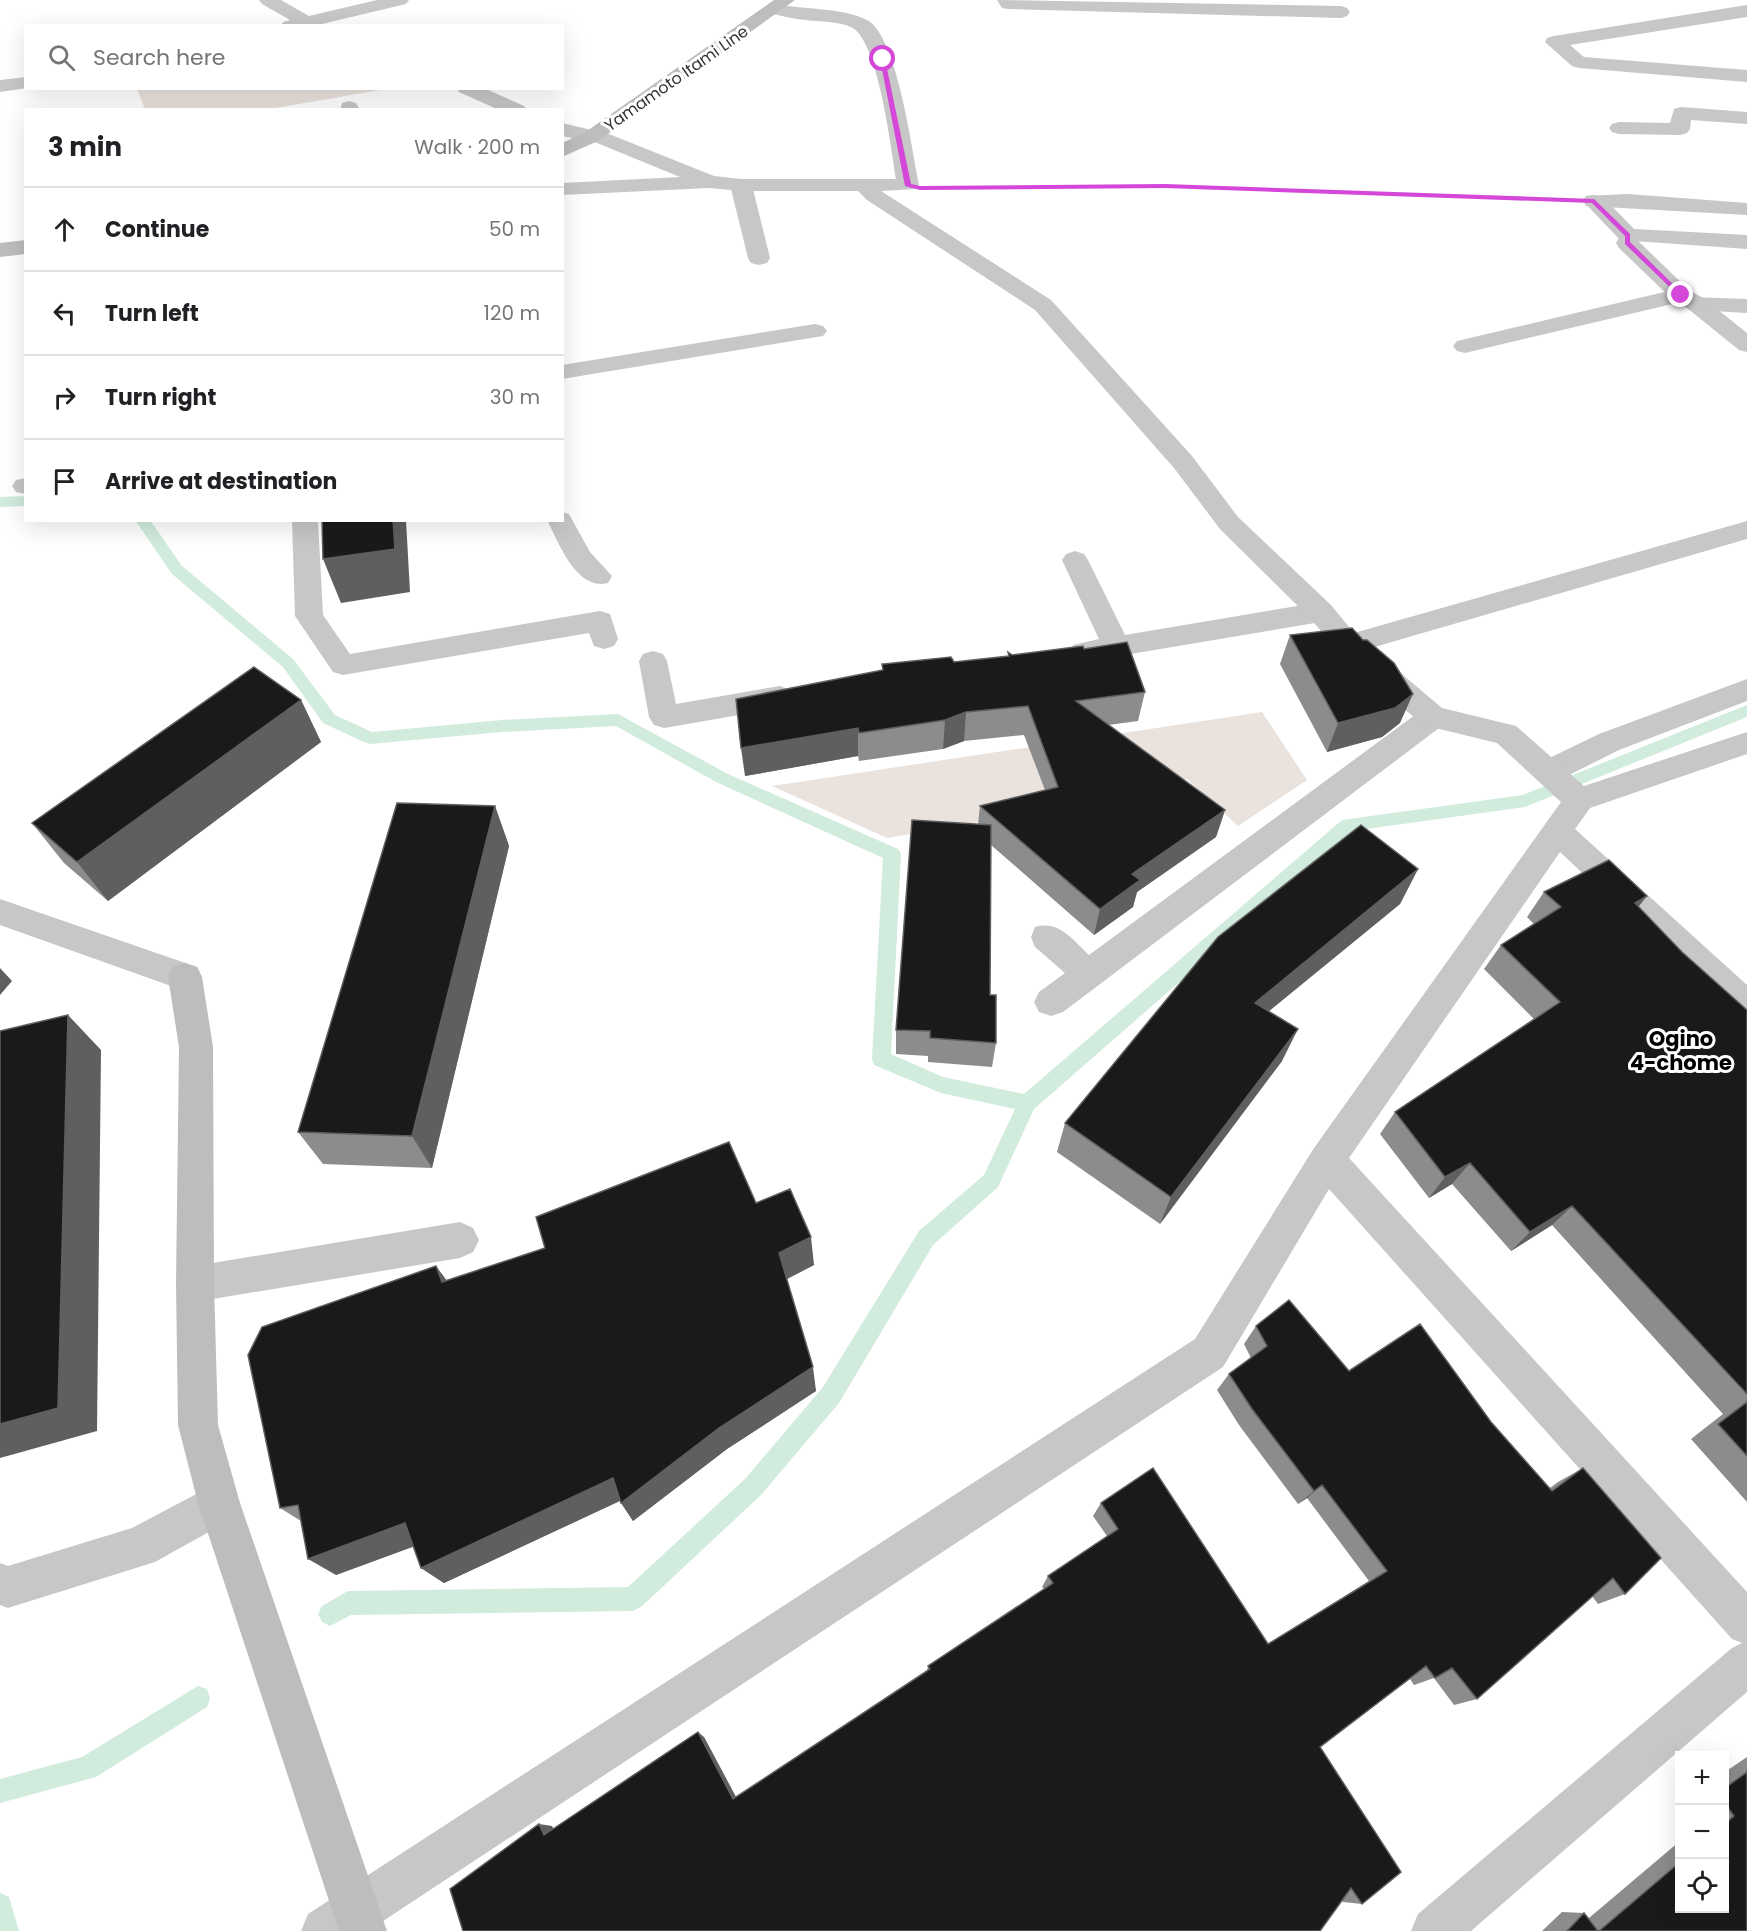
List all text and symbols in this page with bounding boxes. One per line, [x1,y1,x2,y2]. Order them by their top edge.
street label: Yamamoto Itami Line [600,20,753,137]
search box [24,24,564,90]
icon: search [45,41,78,74]
text: Search here [93,42,226,73]
route start [869,45,895,71]
text: 3 min [48,129,122,165]
text: Walk · 200 m [414,133,540,161]
icon: ahead [48,213,81,246]
text: Continue [105,214,209,245]
text: 50 m [489,215,540,243]
route end [1667,281,1693,307]
icon: left [48,297,81,330]
text: Turn left [105,298,199,329]
text: 120 m [484,299,540,327]
icon: right [48,381,81,414]
text: Turn right [105,382,216,413]
text: 30 m [490,383,540,411]
icon: arrive [48,465,81,498]
text: Arrive at destination [105,466,337,497]
district label: Ogino 4-chome [1630,1024,1732,1077]
map controls [1675,1751,1729,1913]
button: + [1675,1751,1729,1805]
button: − [1675,1805,1729,1859]
button: locate [1675,1859,1729,1913]

